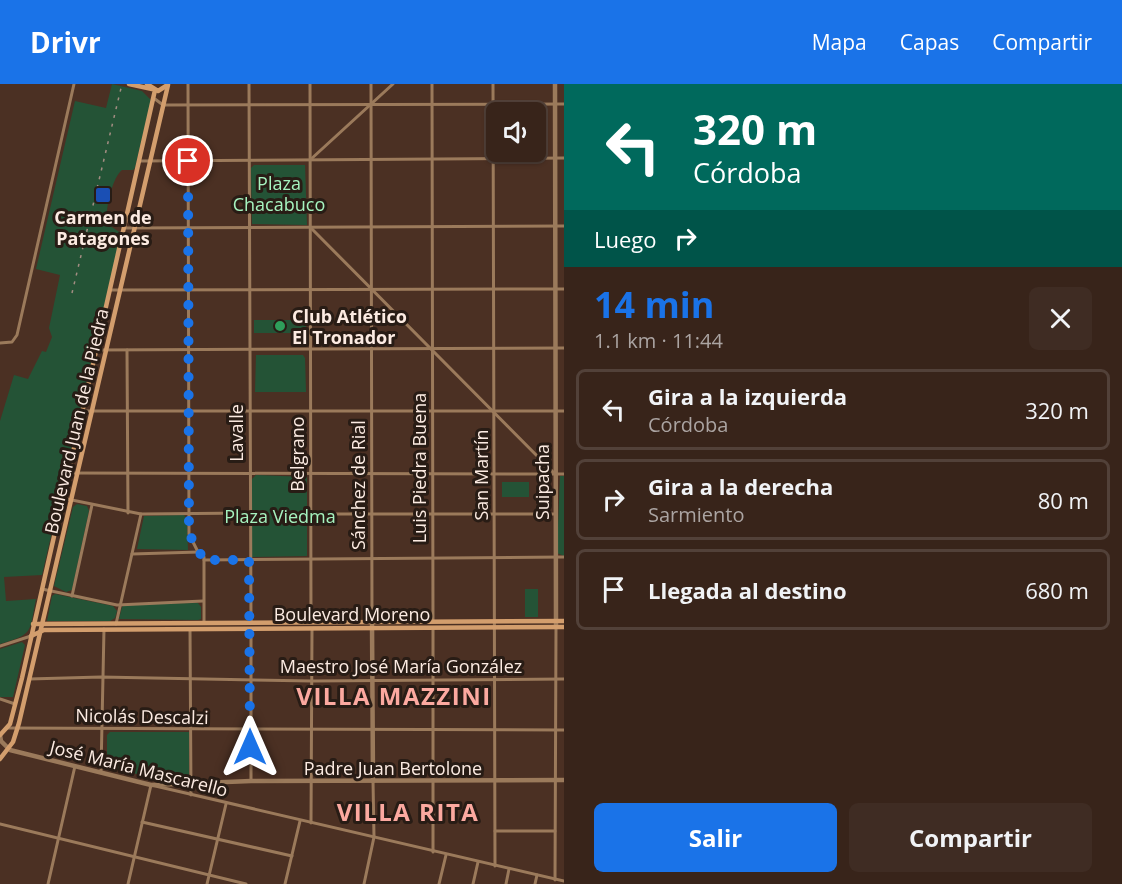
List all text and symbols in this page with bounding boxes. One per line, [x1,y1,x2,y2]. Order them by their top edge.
text: Drivr [30,23,101,61]
text: Mapa [812,28,867,56]
text: Capas [900,28,959,56]
text: Compartir [992,28,1092,56]
text: 320 m [693,100,817,157]
map controls [486,102,546,162]
button: sound [486,102,546,162]
icon: left [594,108,672,186]
pin [162,135,213,186]
icon: arrive [171,144,204,177]
text: Córdoba [693,154,802,191]
park label: Plaza Chacabuco [233,171,325,216]
marker: Carmen de Patagones [94,186,112,204]
place label: Carmen de Patagones [54,205,152,250]
icon: right [669,222,702,255]
text: Luego [594,224,657,254]
text: 14 min [594,280,715,329]
button: close [1029,287,1092,350]
place label: Club Atlético El Tronador [292,304,407,349]
street label: Boulevard Juan de la Piedra [38,306,114,536]
marker: Club Atlético El Tronador [273,319,287,333]
text: 1.1 km · 11:44 [594,327,723,354]
text: Gira a la izquierda [648,381,847,411]
street label: Luis Piedra Buena [407,393,431,543]
icon: left [597,393,630,426]
text: 320 m [1025,395,1089,425]
street label: Lavalle [224,404,248,462]
text: Córdoba [648,411,728,438]
street label: Belgrano [285,416,309,492]
street label: Sánchez de Rial [346,420,370,550]
street label: San Martín [469,429,493,521]
street label: Suipacha [530,444,554,520]
text: Gira a la derecha [648,471,833,501]
icon: right [597,483,630,516]
text: 80 m [1038,485,1089,515]
text: Sarmiento [648,501,744,528]
park label: Plaza Viedma [224,504,336,528]
icon: arrive [597,573,630,606]
text: Llegada al destino [648,575,847,605]
text: 680 m [1025,575,1089,605]
street label: Boulevard Moreno [274,602,430,626]
street label: Maestro José María González [280,654,522,678]
district label: VILLA MAZZINI [296,679,492,712]
street label: Nicolás Descalzi [75,703,209,729]
position arrow [218,715,282,779]
street label: José María Mascarello [46,734,230,802]
street label: Padre Juan Bertolone [304,756,482,780]
district label: VILLA RITA [337,795,479,828]
button: Salir [594,803,837,872]
button: Compartir [849,803,1092,872]

